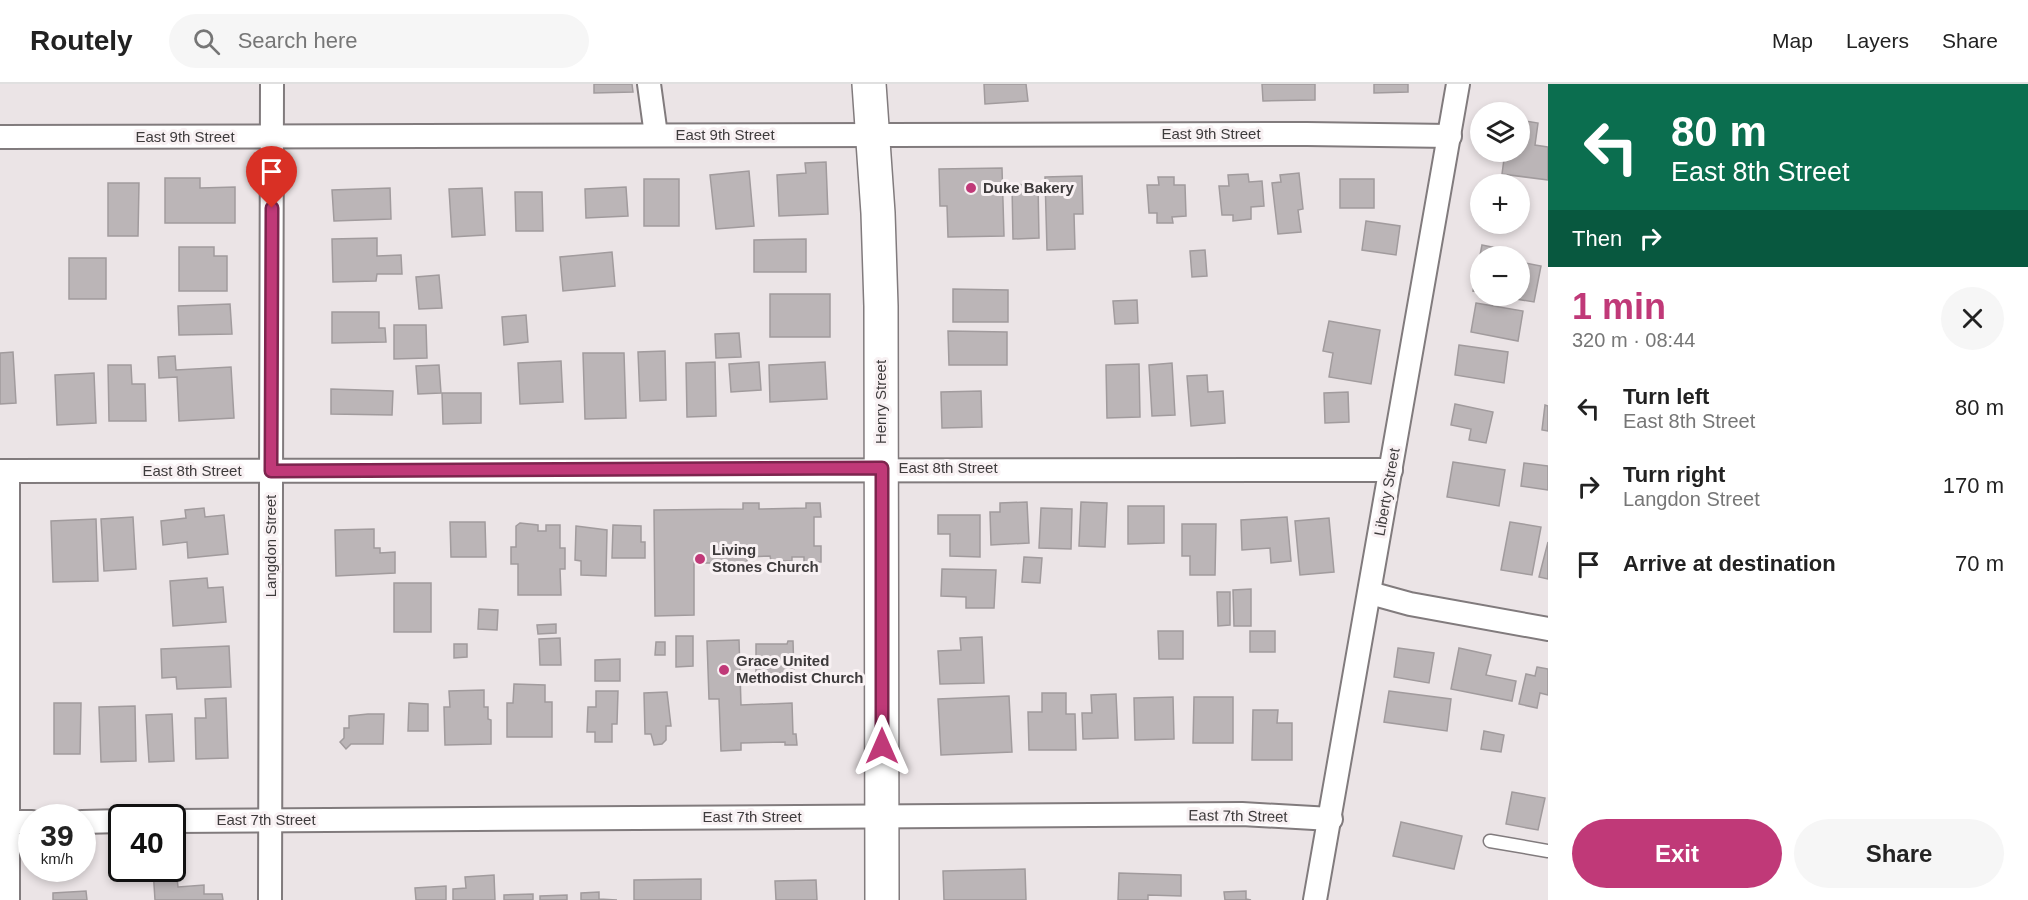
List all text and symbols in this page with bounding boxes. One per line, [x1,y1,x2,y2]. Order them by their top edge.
search box [169,14,589,68]
text: Routely [30,25,133,56]
icon: search [190,25,223,58]
text: Search here [238,28,358,53]
text: Map [1772,29,1813,52]
text: Layers [1846,29,1909,52]
text: Share [1942,29,1998,52]
map controls [1470,102,1530,306]
button: layers [1470,102,1530,162]
icon: left [1572,108,1650,186]
text: 80 m [1671,108,1767,155]
street label: East 9th Street [1161,125,1261,142]
street label: East 9th Street [675,126,775,143]
street label: East 9th Street [135,128,235,145]
pin [246,146,297,208]
icon: arrive [255,155,288,188]
text: East 8th Street [1671,157,1850,187]
button: + [1470,174,1530,234]
place label: Duke Bakery [983,179,1075,196]
marker: Duke Bakery [964,181,978,195]
icon: right [1634,222,1667,255]
text: Then [1572,226,1622,251]
button: − [1470,246,1530,306]
text: 1 min [1572,286,1666,327]
button: close [1941,287,2004,350]
text: 320 m · 08:44 [1572,329,1695,351]
street label: Henry Street [872,359,889,444]
text: Turn left [1623,384,1709,409]
icon: left [1572,392,1605,425]
text: 80 m [1955,395,2004,420]
text: East 8th Street [1623,410,1755,432]
street label: Liberty Street [1370,446,1403,537]
street label: East 8th Street [898,459,998,476]
street label: East 8th Street [142,462,242,479]
text: Turn right [1623,462,1725,487]
icon: right [1572,470,1605,503]
text: 170 m [1943,473,2004,498]
text: Langdon Street [1623,488,1760,510]
street label: Langdon Street [262,494,279,597]
place label: Living Stones Church [712,541,819,575]
icon: arrive [1572,548,1605,581]
text: Arrive at destination [1623,551,1836,576]
text: 70 m [1955,551,2004,576]
marker: Living Stones Church [693,552,707,566]
place label: Grace United Methodist Church [736,652,864,686]
marker: Grace United Methodist Church [717,663,731,677]
position arrow [850,714,914,778]
speed limit sign: 40 [108,804,186,882]
street label: East 7th Street [1188,806,1289,825]
street label: East 7th Street [702,808,802,825]
street label: East 7th Street [216,811,316,828]
text: 39 [40,819,74,852]
button: Exit [1572,819,1782,888]
button: Share [1794,819,2004,888]
text: km/h [41,850,73,867]

